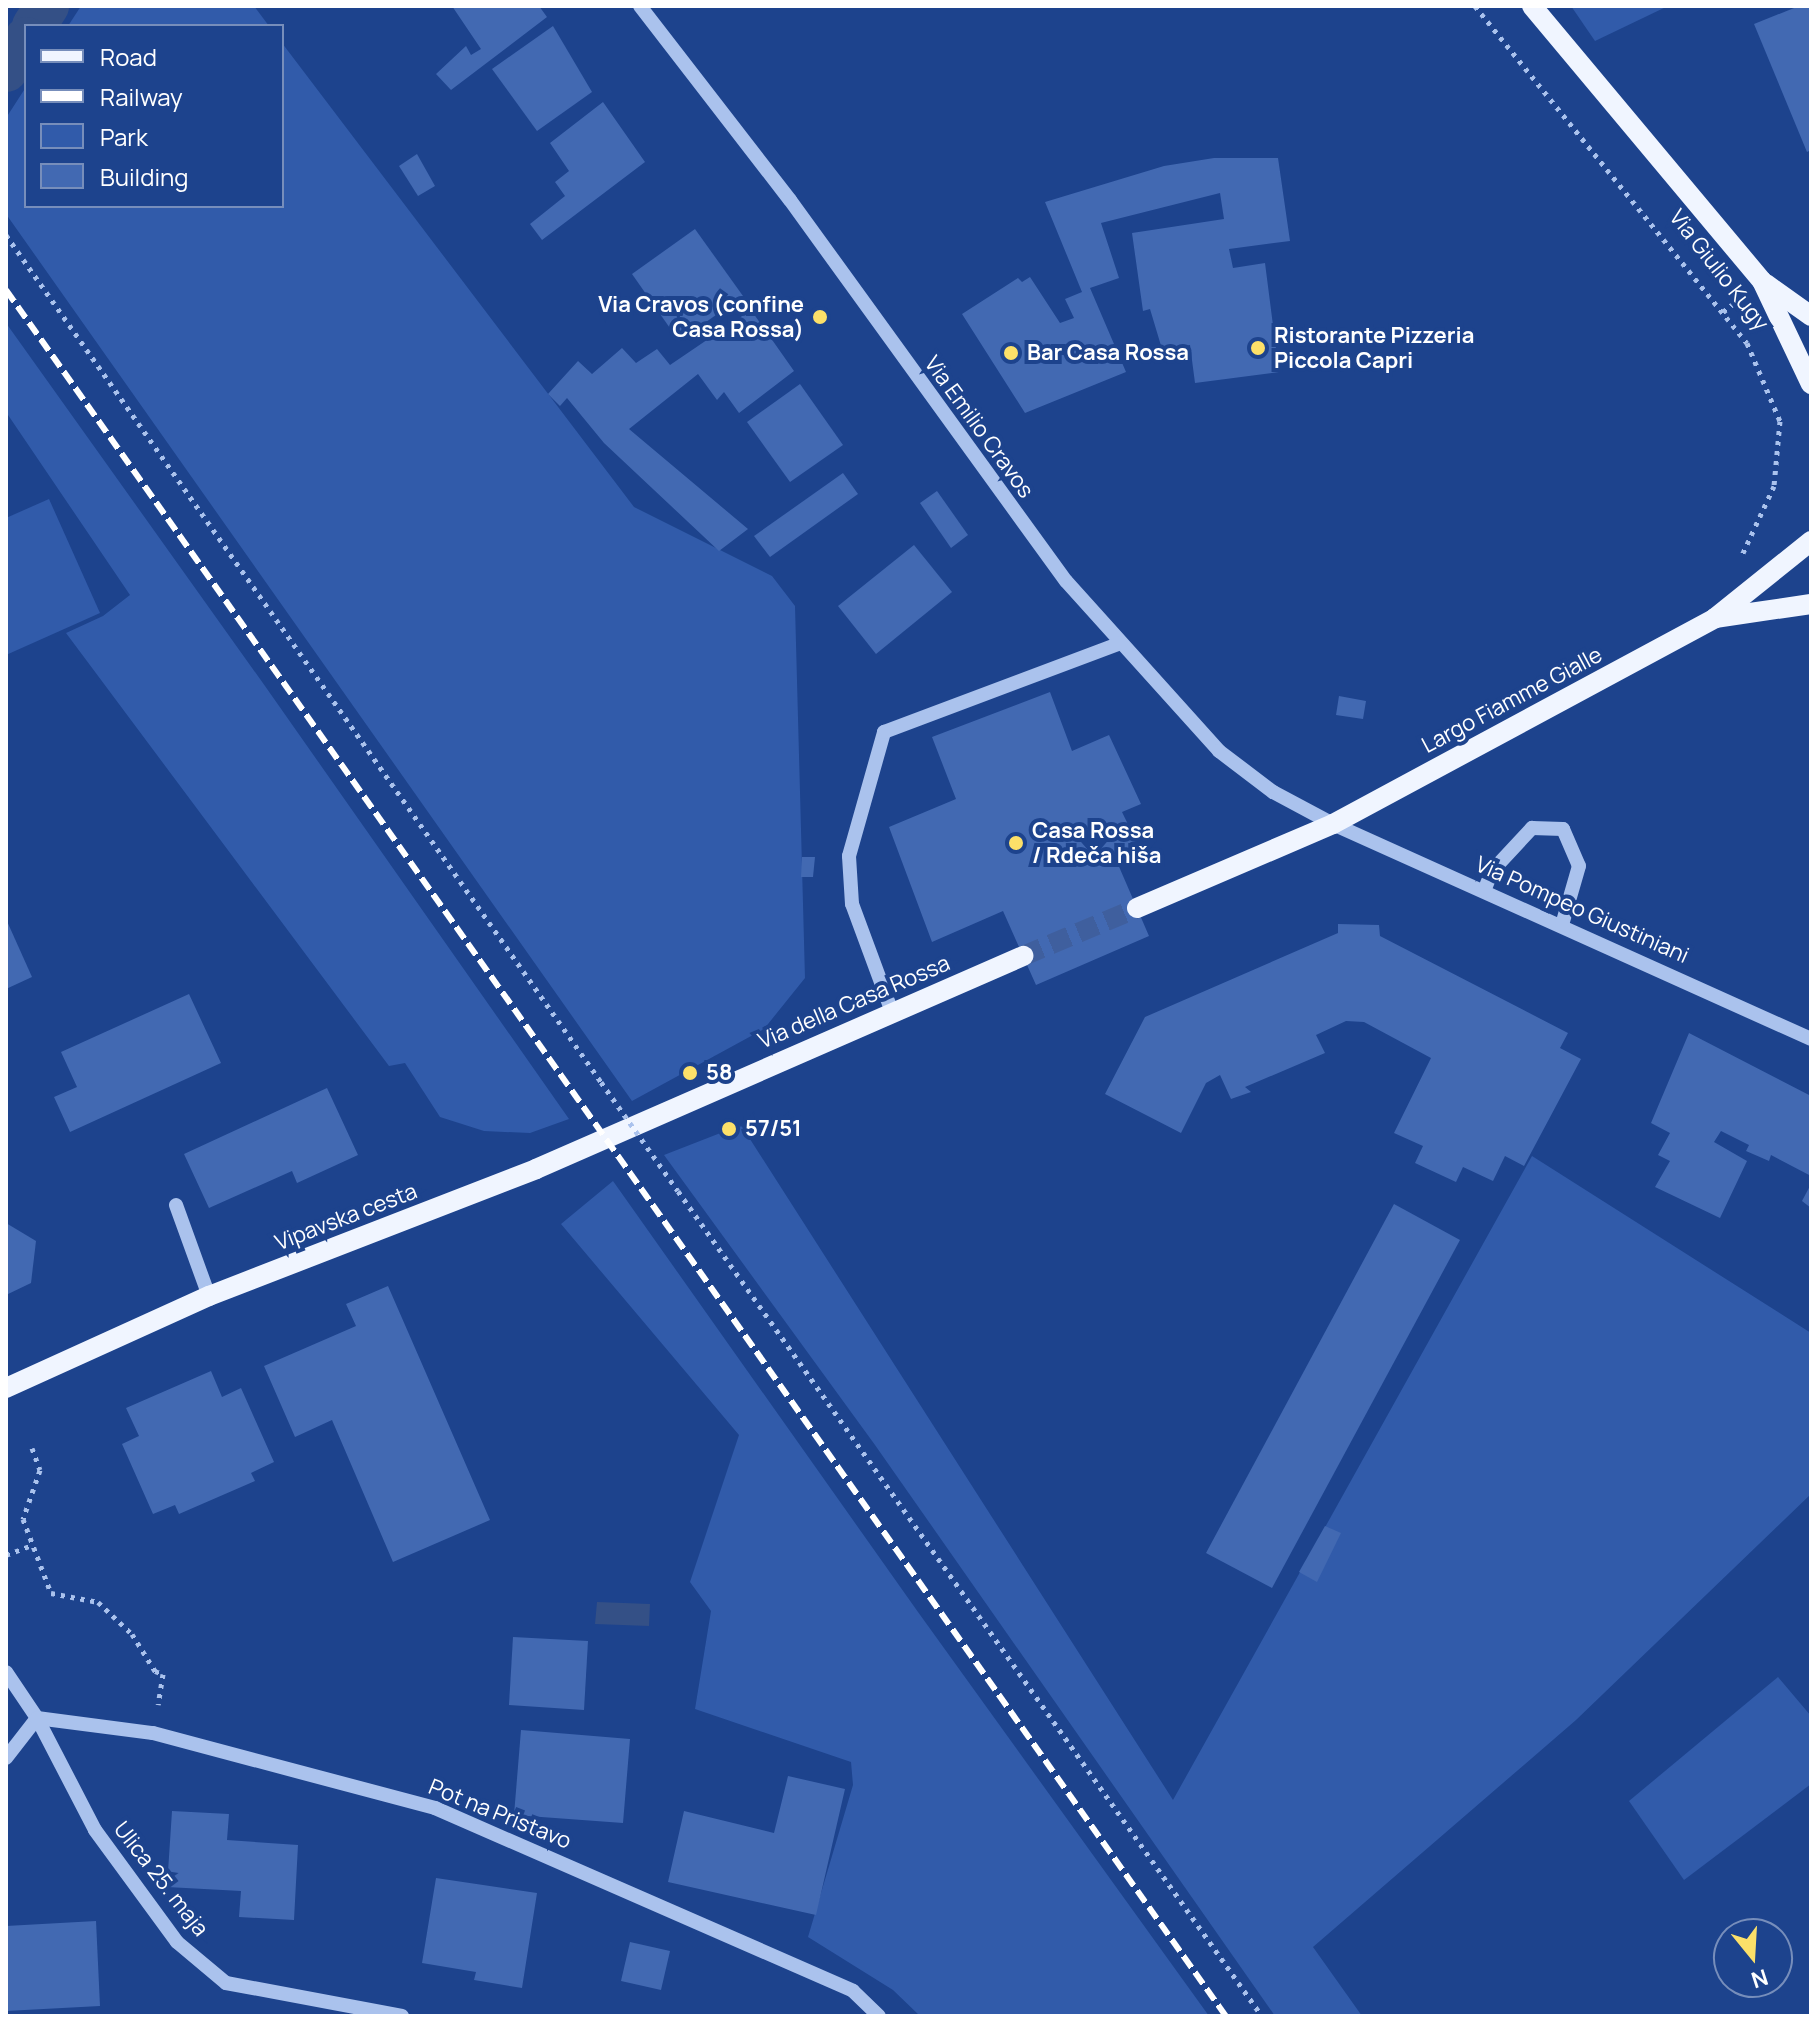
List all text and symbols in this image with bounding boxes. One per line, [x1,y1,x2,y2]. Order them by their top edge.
legend [24,24,284,208]
text: Road [100,40,157,73]
text: Railway [100,80,183,113]
text: Park [100,120,148,153]
text: Building [100,160,188,193]
street label: Via Giulio Kugy [1664,204,1774,336]
place label: Via Cravos (confine Casa Rossa) [598,291,804,342]
marker: Via Cravos (confine Casa Rossa) [811,308,829,326]
place label: Ristorante Pizzeria Piccola Capri [1274,322,1474,374]
marker: Ristorante Pizzeria Piccola Capri [1249,339,1267,357]
place label: Bar Casa Rossa [1027,340,1189,366]
marker: Bar Casa Rossa [1002,344,1020,362]
street label: Via Emilio Cravos [919,351,1039,503]
street label: Largo Fiamme Gialle [1417,641,1607,759]
place label: Casa Rossa / Rdeča hiša [1032,817,1161,868]
marker: Casa Rossa / Rdeča hiša [1007,834,1025,852]
street label: Via Pompeo Giustiniani [1471,851,1693,969]
street label: Via della Casa Rossa [754,950,954,1054]
place label: 58 [706,1060,732,1086]
marker: 58 [681,1064,699,1082]
place label: 57/51 [745,1116,802,1142]
marker: 57/51 [720,1120,738,1138]
street label: Vipavska cesta [271,1178,421,1256]
street label: Pot na Pristavo [425,1773,575,1855]
street label: Ulica 25. maja [108,1816,214,1942]
north arrow [1713,1918,1793,1998]
text: N [1748,1962,1772,1996]

